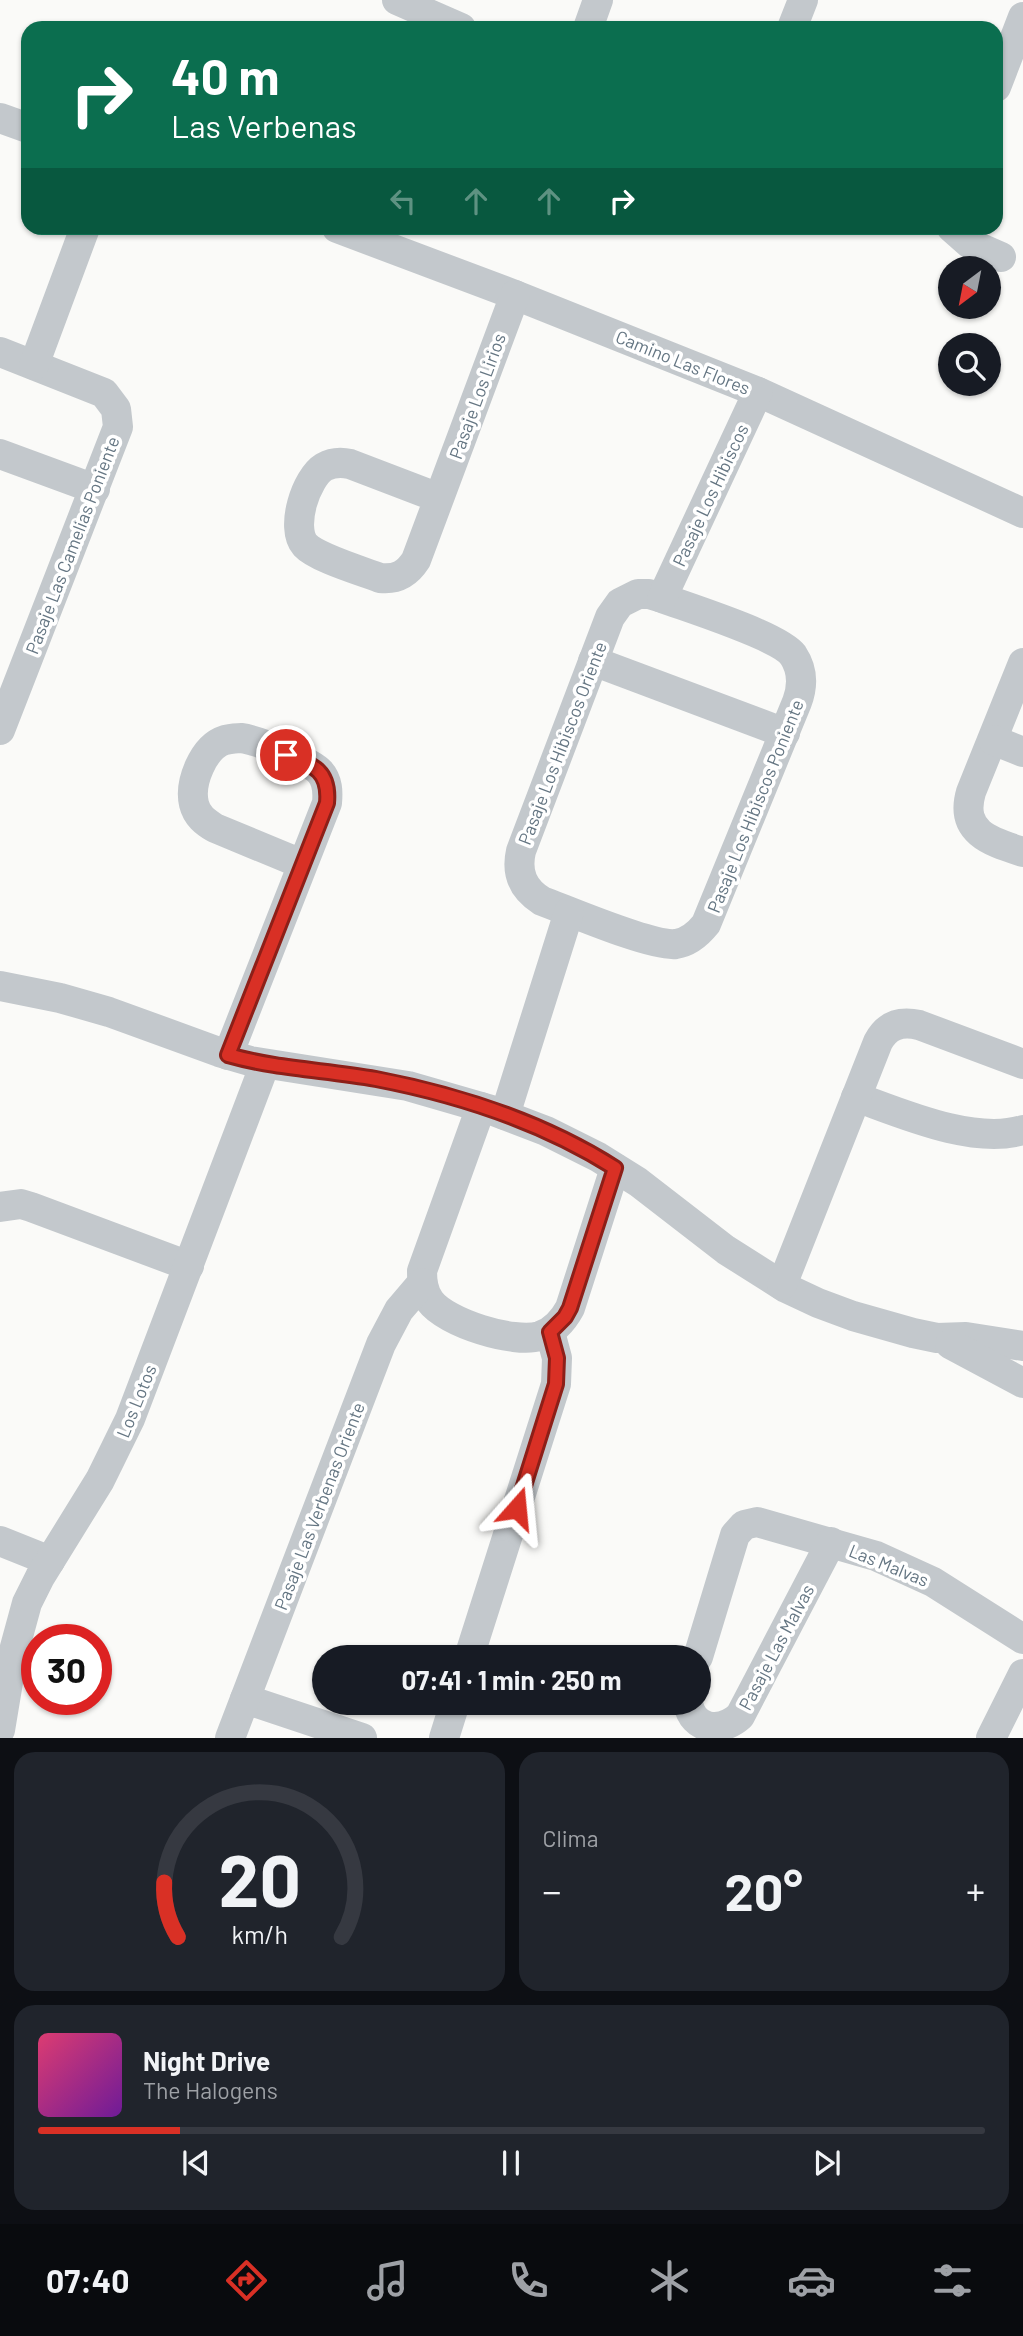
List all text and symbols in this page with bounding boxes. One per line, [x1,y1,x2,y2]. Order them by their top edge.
text: 40 m [171,46,279,105]
icon: right [56,49,147,140]
text: Las Verbenas [171,106,357,144]
icon: left [384,182,422,220]
icon: ahead [457,182,495,220]
icon: ahead [530,182,568,220]
icon: right [603,182,641,220]
north arrow [938,256,1001,318]
map controls [938,256,1001,396]
street label: Camino Las Flores [613,325,753,399]
street label: Pasaje Los Lirios [444,330,510,462]
button: search [938,333,1001,396]
street label: Pasaje Los Hibiscos [667,420,753,570]
street label: Pasaje Las Camelias Poniente [20,433,124,657]
street label: Pasaje Los Hibiscos Oriente [513,638,611,848]
street label: Pasaje Los Hibiscos Poniente [702,696,808,916]
pin [256,725,316,785]
icon: arrive [267,736,305,774]
street label: Los Lotos [111,1361,161,1441]
street label: Pasaje Las Verbenas Oriente [269,1399,369,1613]
position arrow [480,1471,554,1545]
street label: Las Malvas [846,1539,932,1591]
street label: Pasaje Las Malvas [734,1580,818,1714]
speed limit sign: 30 [21,1624,112,1715]
text: 07:41 · 1 min · 250 m [402,1664,621,1695]
text: Clima [543,1824,598,1852]
text: 20 [218,1835,300,1923]
text: 20° [725,1859,803,1921]
text: − [543,1867,562,1913]
text: + [966,1867,985,1913]
text: km/h [231,1919,288,1949]
text: Night Drive [143,2045,270,2076]
text: The Halogens [143,2076,278,2104]
icon: previous [177,2144,215,2182]
icon: pause [492,2144,530,2182]
icon: next [808,2144,846,2182]
icon: directions [222,2256,271,2305]
icon: music [363,2256,412,2305]
icon: phone [504,2256,553,2305]
icon: climate [645,2256,694,2305]
icon: car [787,2256,836,2305]
icon: filters [928,2256,977,2305]
text: 07:40 [46,2261,129,2299]

